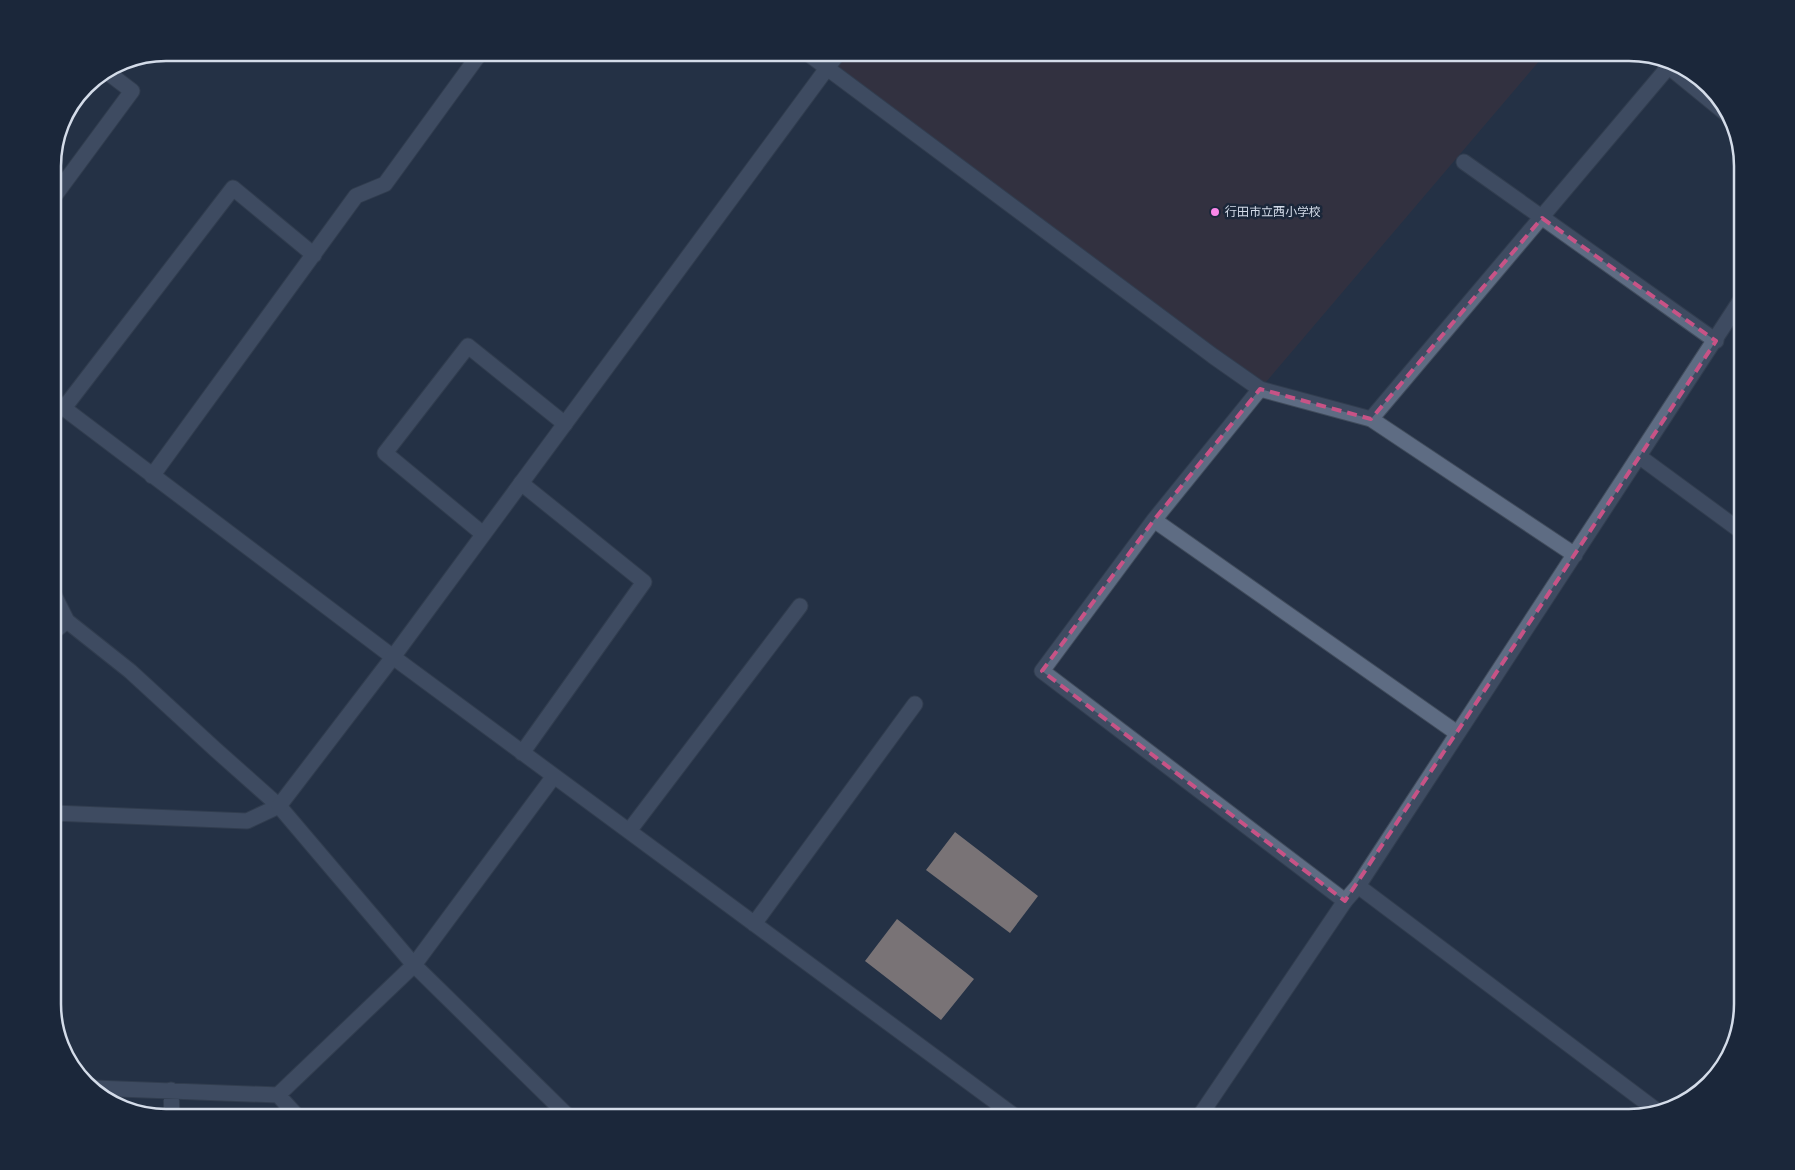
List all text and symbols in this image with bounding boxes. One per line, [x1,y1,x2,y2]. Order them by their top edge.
place label: 行田市立西小学校 [1225,203,1321,220]
marker: 行田市立西小学校 [1209,206,1221,218]

